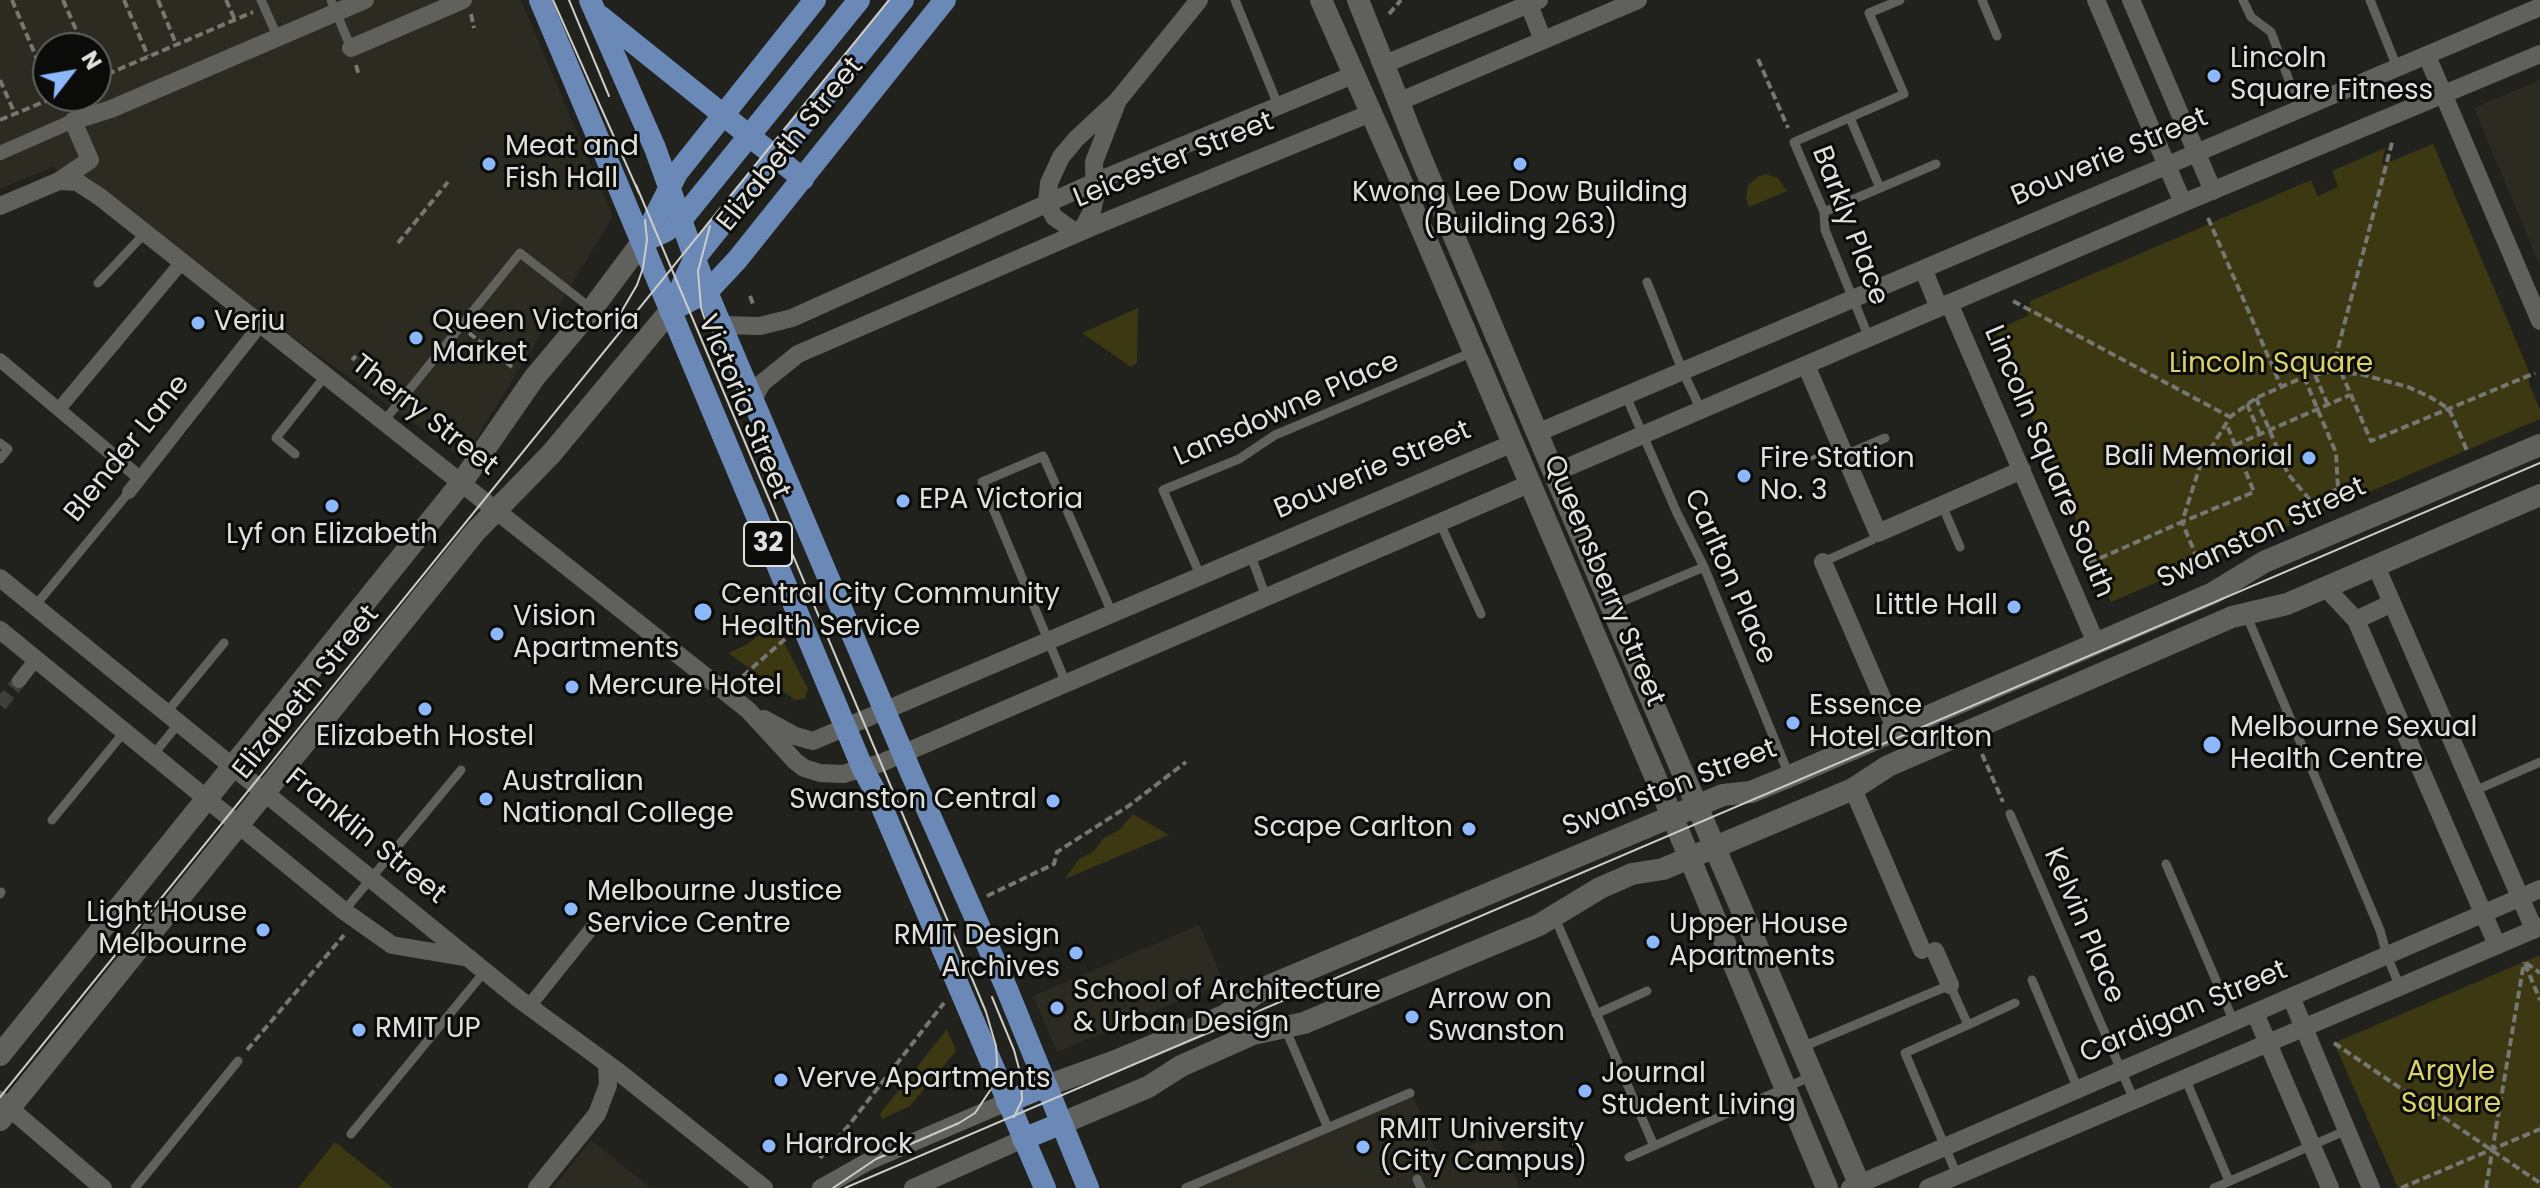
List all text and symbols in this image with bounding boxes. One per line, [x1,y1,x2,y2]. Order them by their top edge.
north arrow [32,32,112,112]
place label: Lincoln Square Fitness [2230,43,2433,109]
text: N [74,45,109,75]
street label: Elizabeth Street [711,51,871,239]
marker: Lincoln Square Fitness [2205,67,2223,85]
street label: Bouverie Street [2007,101,2213,215]
street label: Leicester Street [1069,106,1279,216]
place label: Meat and Fish Hall [505,131,639,197]
street label: Barkly Place [1803,142,1895,310]
marker: Meat and Fish Hall [480,155,498,173]
marker: Kwong Lee Dow Building (Building 263) [1511,155,1529,173]
place label: Kwong Lee Dow Building (Building 263) [1352,177,1688,243]
place label: Queen Victoria Market [432,305,639,371]
place label: Veriu [214,306,286,340]
street label: Victoria Street [689,310,797,504]
marker: Veriu [189,314,207,332]
street label: Lincoln Square South [1975,321,2121,603]
marker: Queen Victoria Market [407,329,425,347]
street label: Lansdowne Place [1169,345,1405,475]
street label: Therry Street [344,348,504,484]
park label: Lincoln Square [2169,348,2373,382]
street label: Blender Lane [58,369,198,529]
street label: Bouverie Street [1270,414,1476,528]
place label: Bali Memorial [2104,441,2293,475]
place label: Fire Station No. 3 [1760,443,1915,509]
marker: Bali Memorial [2300,449,2318,467]
street label: Queensberry Street [1535,450,1671,712]
marker: Fire Station No. 3 [1735,467,1753,485]
street label: Swanston Street [2152,471,2372,597]
place label: EPA Victoria [919,484,1083,518]
street label: Carlton Place [1675,484,1783,670]
marker: EPA Victoria [894,492,912,510]
marker: Lyf on Elizabeth [323,497,341,515]
place label: Lyf on Elizabeth [226,519,438,553]
road number: 32 [744,522,792,566]
place label: Central City Community Health Service [721,579,1060,645]
place label: Little Hall [1875,590,1998,624]
marker: Little Hall [2005,598,2023,616]
street label: Elizabeth Street [227,599,387,787]
place label: Vision Apartments [513,601,679,667]
marker: Central City Community Health Service [692,601,714,623]
marker: Vision Apartments [488,625,506,643]
place label: Mercure Hotel [588,670,782,704]
marker: Mercure Hotel [563,678,581,696]
place label: Essence Hotel Carlton [1809,690,1992,756]
marker: Elizabeth Hostel [416,700,434,718]
place label: Melbourne Sexual Health Centre [2230,712,2477,778]
marker: Essence Hotel Carlton [1784,714,1802,732]
place label: Elizabeth Hostel [316,721,534,755]
street label: Swanston Street [1558,733,1782,845]
marker: Melbourne Sexual Health Centre [2201,734,2223,756]
street label: Franklin Street [278,762,452,912]
place label: Australian National College [502,766,734,832]
place label: Swanston Central [789,784,1037,818]
marker: Australian National College [477,790,495,808]
marker: Swanston Central [1044,792,1062,810]
place label: Scape Carlton [1253,812,1453,846]
marker: Scape Carlton [1460,820,1478,838]
street label: Kelvin Place [2035,843,2131,1009]
place label: Melbourne Justice Service Centre [587,876,842,942]
place label: Light House Melbourne [86,897,247,963]
marker: Melbourne Justice Service Centre [562,900,580,918]
place label: Upper House Apartments [1669,909,1848,975]
place label: RMIT Design Archives [894,920,1060,986]
marker: Light House Melbourne [254,921,272,939]
marker: Upper House Apartments [1644,933,1662,951]
marker: RMIT Design Archives [1067,944,1085,962]
street label: Cardigan Street [2075,954,2293,1072]
place label: School of Architecture & Urban Design [1073,975,1381,1041]
place label: Arrow on Swanston [1428,984,1565,1050]
marker: School of Architecture & Urban Design [1048,999,1066,1017]
marker: Arrow on Swanston [1403,1008,1421,1026]
place label: RMIT UP [375,1013,481,1047]
marker: RMIT UP [350,1021,368,1039]
park label: Argyle Square [2401,1056,2501,1122]
place label: Journal Student Living [1601,1058,1796,1124]
place label: Verve Apartments [797,1063,1051,1097]
marker: Verve Apartments [772,1071,790,1089]
marker: Journal Student Living [1576,1082,1594,1100]
place label: RMIT University (City Campus) [1379,1114,1587,1180]
place label: Hardrock [785,1129,912,1163]
marker: Hardrock [760,1137,778,1155]
marker: RMIT University (City Campus) [1354,1138,1372,1156]

